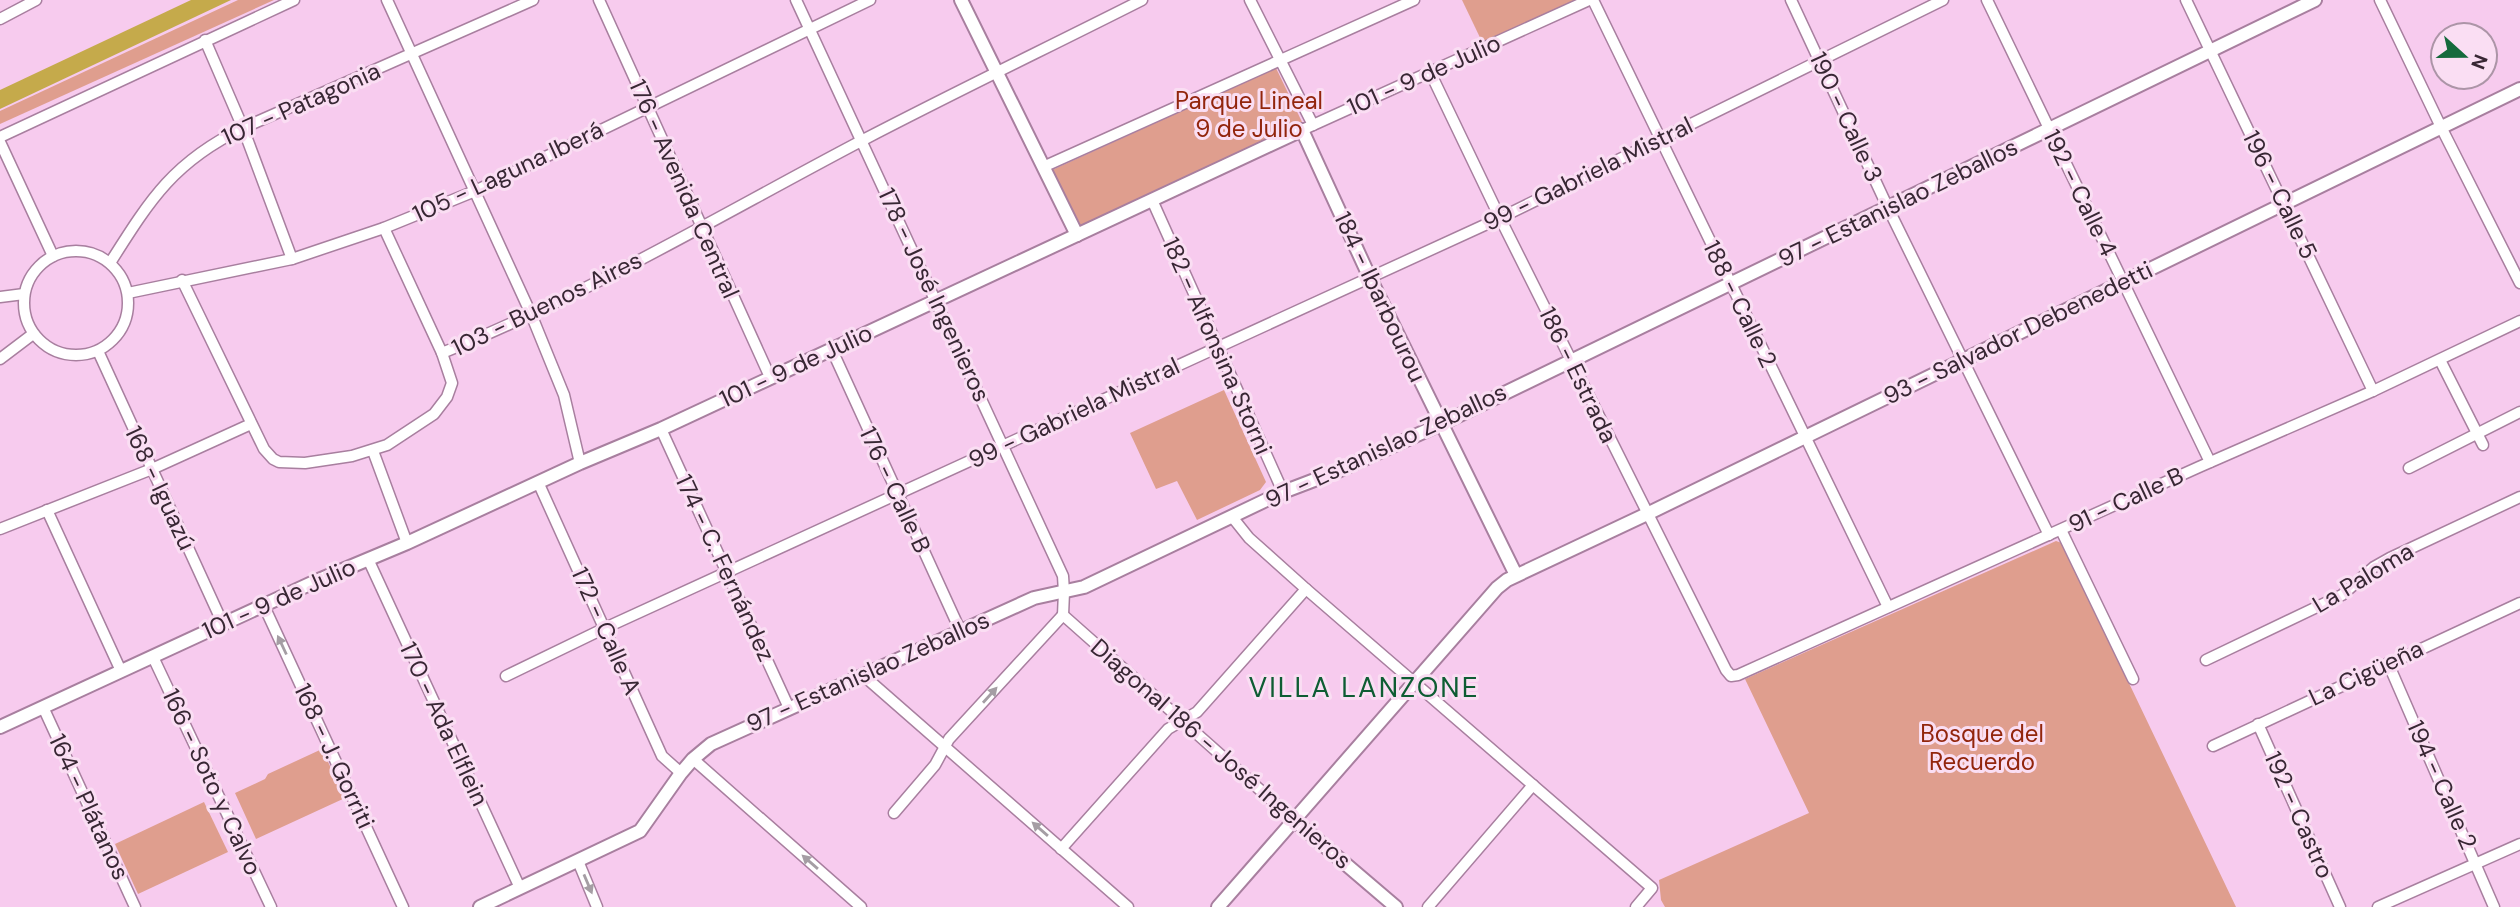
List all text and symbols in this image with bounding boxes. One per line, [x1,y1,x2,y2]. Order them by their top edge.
north arrow [2429,21,2499,91]
street label: 101 - 9 de Julio [1342,27,1505,122]
street label: 190 - Calle 3 [1803,47,1890,187]
text: N [2465,51,2494,73]
street label: 107 - Patagonia [217,55,385,152]
street label: 176 - Avenida Central [622,75,747,303]
park label: Parque Lineal 9 de Julio [1175,85,1323,144]
street label: 99 - Gabriela Mistral [1478,109,1698,238]
street label: 105 - Laguna Iberá [408,114,608,229]
street label: 192 - Calle 4 [2036,124,2124,261]
street label: 196 - Calle 5 [2236,126,2325,264]
street label: 97 - Estanislao Zeballos [1773,131,2023,274]
street label: 178 - José Ingenieros [871,183,998,407]
street label: 184 - Ibarbourou [1327,207,1433,387]
street label: 182 - Alfonsina Storni [1156,232,1279,459]
street label: 188 - Calle 2 [1696,235,1784,372]
street label: 103 - Buenos Aires [447,244,647,363]
street label: 93 - Salvador Debenedetti [1878,254,2157,411]
street label: 186 - Estrada [1532,302,1625,448]
street label: 101 - 9 de Julio [715,317,877,414]
street label: 99 - Gabriela Mistral [963,350,1184,475]
street label: 97 - Estanislao Zeballos [1260,376,1511,515]
street label: 168 - Iguazú [118,421,203,555]
street label: 176 - Calle B [853,422,938,558]
street label: 91 - Calle B [2063,459,2188,540]
street label: 174 - C. Fernández [669,469,782,666]
street label: La Paloma [2307,535,2419,620]
street label: 101 - 9 de Julio [197,551,360,646]
street label: 172 - Calle A [565,562,648,699]
street label: 97 - Estanislao Zeballos [741,604,994,739]
street label: Diagonal 186 - José Ingenieros [1084,632,1358,876]
street label: La Cigüeña [2304,633,2428,713]
one-way arrow [276,634,287,655]
street label: 170 - Ada Elflein [393,637,496,811]
district label: VILLA LANZONE [1249,669,1479,706]
street label: 168 - J. Gorriti [287,678,382,833]
street label: 166 - Soto y Calvo [156,684,269,880]
one-way arrow [981,686,997,703]
street label: 194 - Calle 2 [2400,716,2485,854]
park label: Bosque del Recuerdo [1920,718,2044,777]
street label: 164 - Plátanos [42,729,137,885]
street label: 192 - Castro [2258,747,2341,883]
one-way arrow [1032,822,1049,838]
one-way arrow [801,854,819,870]
one-way arrow [582,874,594,894]

